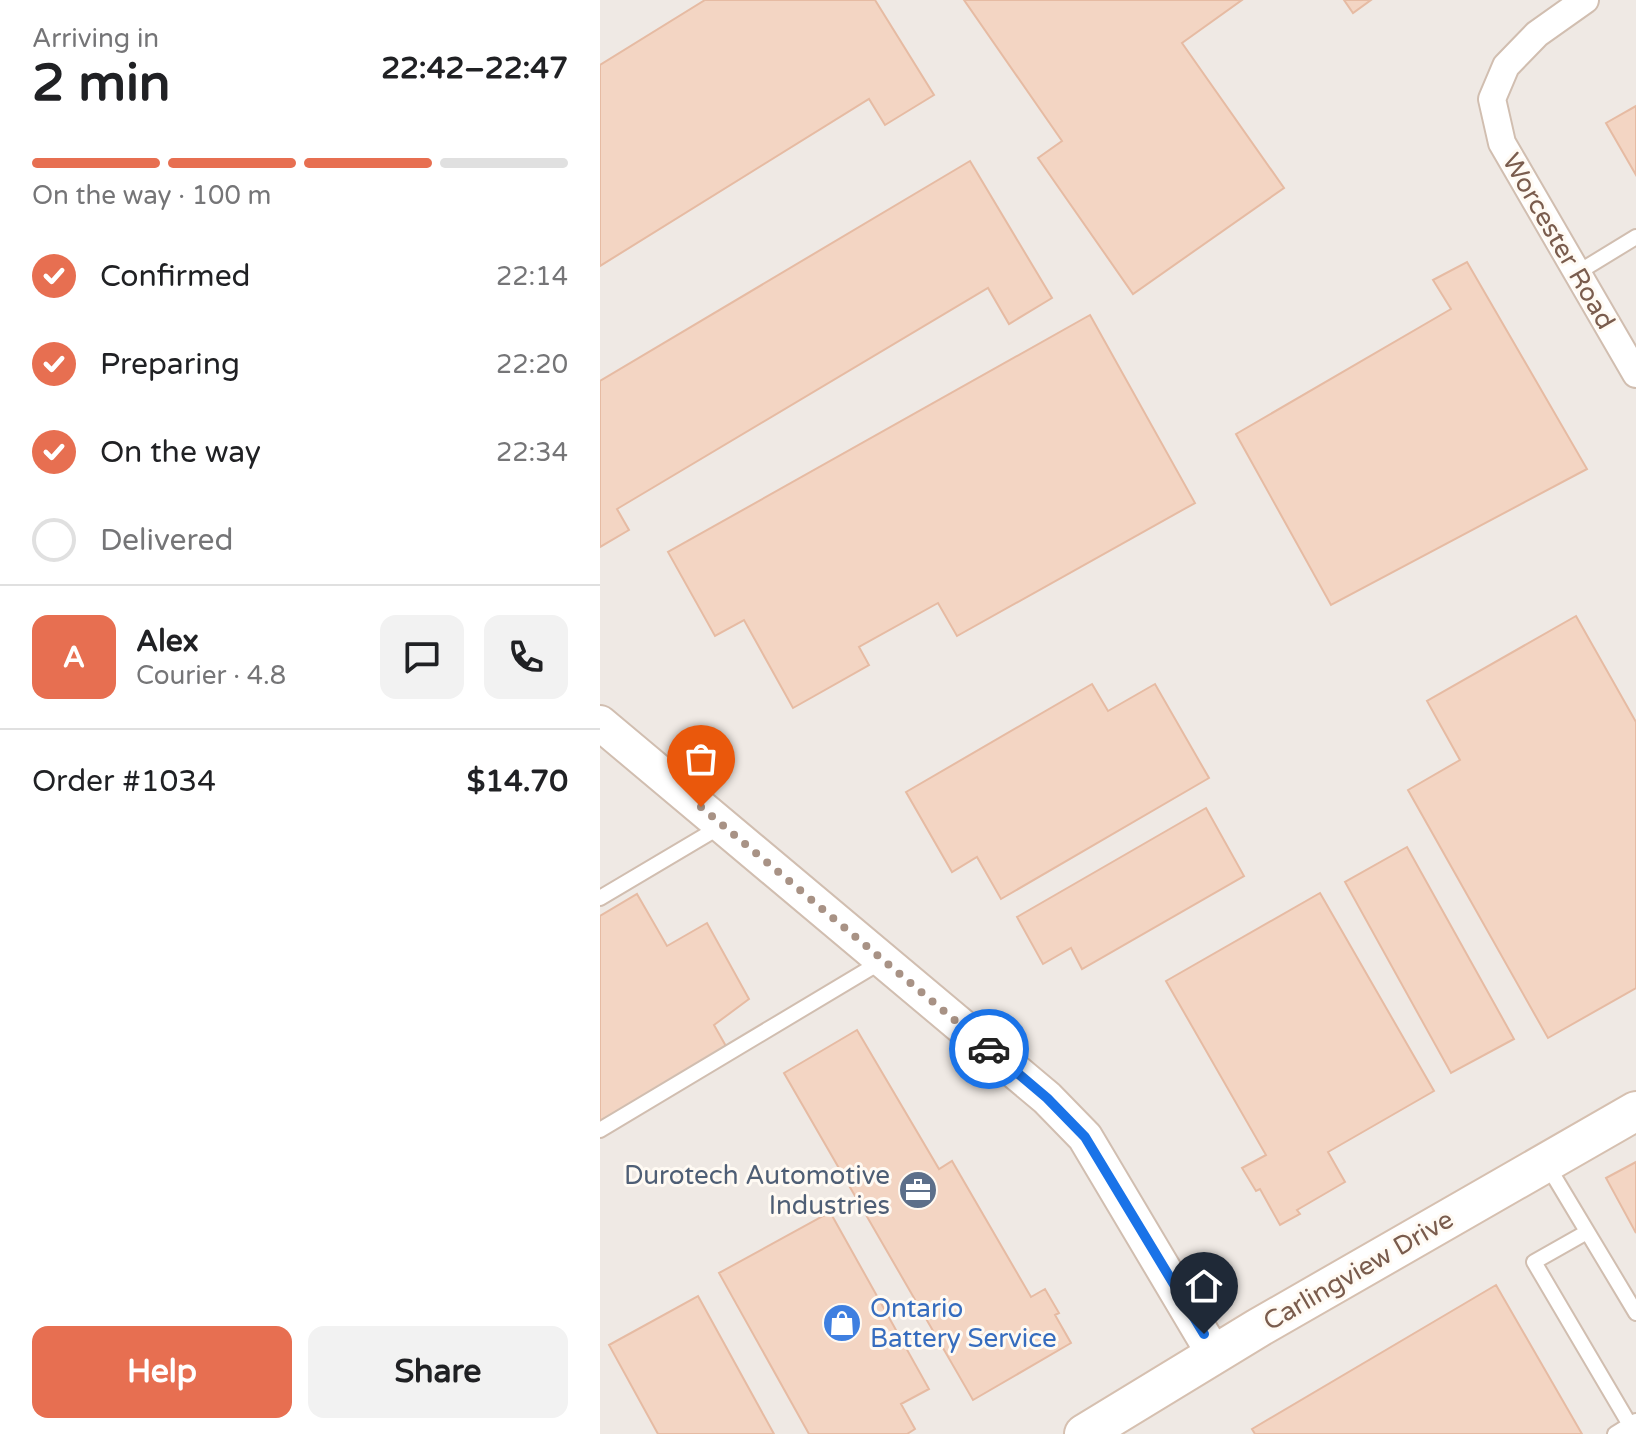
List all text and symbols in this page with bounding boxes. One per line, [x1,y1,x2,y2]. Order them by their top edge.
text: Arriving in [32,23,159,54]
text: 22:42–22:47 [381,50,568,87]
text: 2 min [32,52,171,115]
street label: Worcester Road [1496,148,1621,335]
text: On the way · 100 m [32,180,271,211]
icon: check [32,254,76,298]
text: Confirmed [100,258,251,295]
text: 22:14 [496,261,568,292]
icon: check [32,342,76,386]
text: Preparing [100,346,240,383]
text: 22:20 [496,349,568,380]
icon: check [32,430,76,474]
text: On the way [100,434,261,471]
text: 22:34 [496,437,568,468]
text: Delivered [100,522,234,559]
button: chat [380,615,464,699]
button: phone [484,615,568,699]
text: Alex [136,623,199,660]
text: A [63,639,85,676]
text: Courier · 4.8 [136,660,286,691]
pin [667,725,735,807]
icon: bag [679,737,723,781]
text: Order #1034 [32,763,216,800]
text: $14.70 [467,763,568,800]
courier [949,1009,1029,1089]
icon: car [967,1027,1011,1071]
place label: Durotech Automotive Industries [624,1160,890,1221]
office icon: Durotech Automotive Industries [897,1169,939,1211]
street label: Carlingview Drive [1258,1203,1459,1337]
pin [1170,1252,1238,1334]
icon: home [1182,1264,1226,1308]
place label: Ontario Battery Service [870,1293,1057,1354]
shop icon: Ontario Battery Service [821,1302,863,1344]
button: Help [32,1326,292,1418]
button: Share [308,1326,568,1418]

